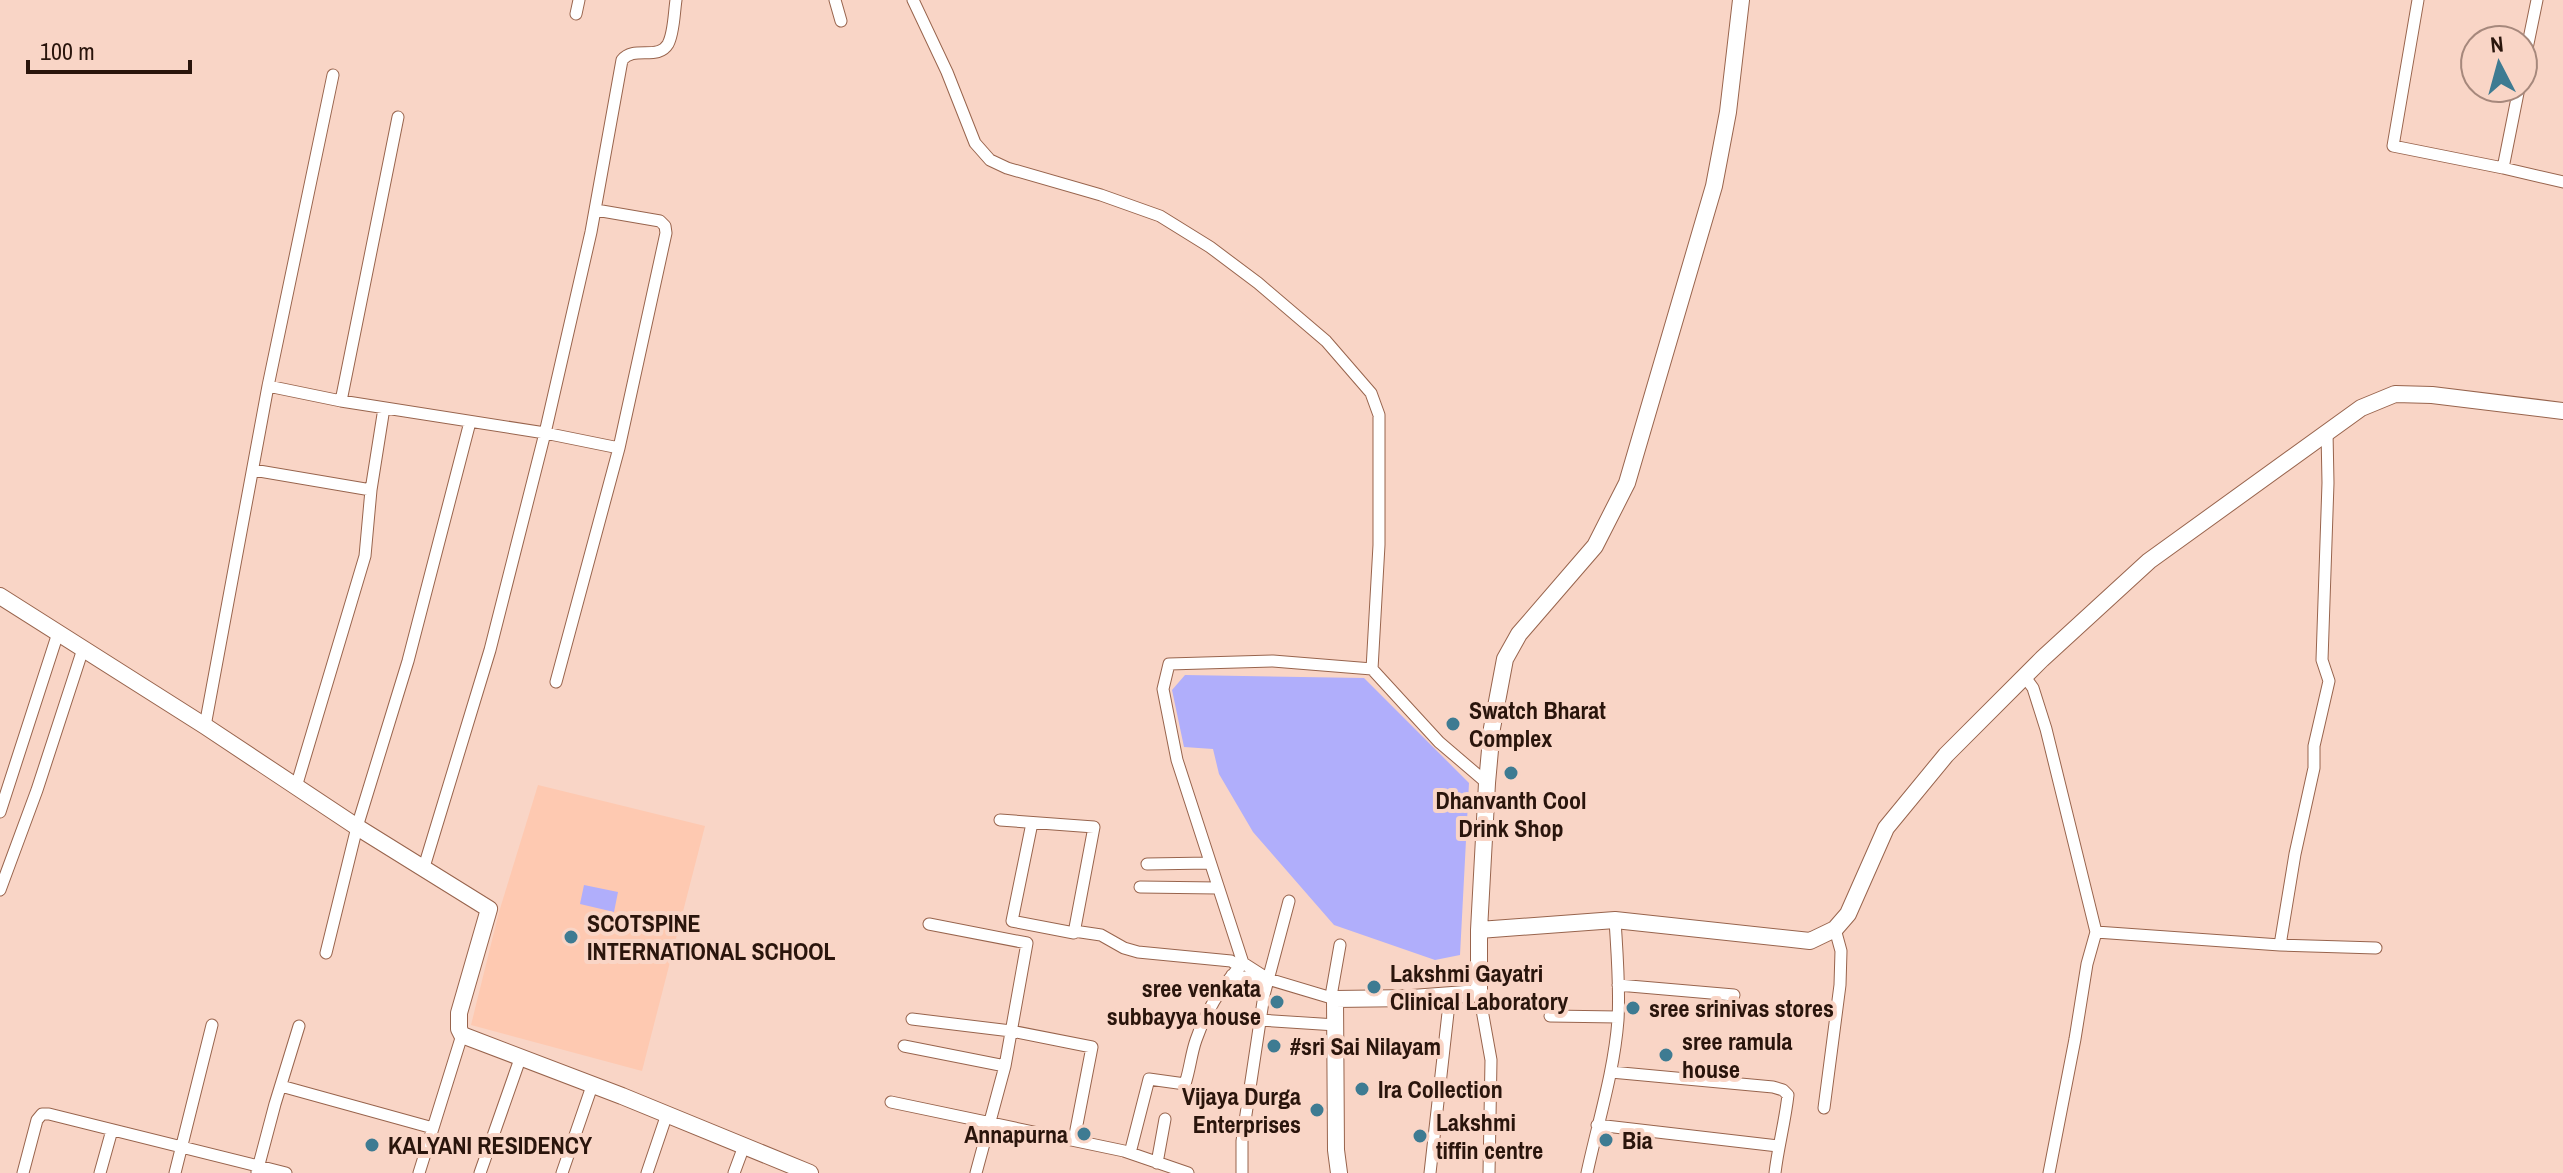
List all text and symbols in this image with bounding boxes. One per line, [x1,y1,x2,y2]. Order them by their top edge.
scale bar [28,24,190,74]
north arrow [2459,24,2539,104]
text: N [2489,29,2505,60]
text: 100 m [40,35,95,67]
place label: Swatch Bharat Complex [1469,694,1606,754]
marker: Swatch Bharat Complex [1444,715,1462,733]
marker: Dhanvanth Cool Drink Shop [1502,764,1520,782]
place label: Dhanvanth Cool Drink Shop [1436,784,1586,844]
place label: SCOTSPINE INTERNATIONAL SCHOOL [587,907,836,967]
marker: SCOTSPINE INTERNATIONAL SCHOOL [562,928,580,946]
place label: Lakshmi Gayatri Clinical Laboratory [1390,957,1568,1017]
place label: sree venkata subbayya house [1107,972,1261,1032]
marker: Lakshmi Gayatri Clinical Laboratory [1365,978,1383,996]
place label: sree srinivas stores [1649,992,1834,1024]
marker: sree venkata subbayya house [1268,993,1286,1011]
marker: sree srinivas stores [1624,999,1642,1017]
place label: sree ramula house [1682,1025,1793,1085]
place label: #sri Sai Nilayam [1290,1030,1441,1062]
marker: #sri Sai Nilayam [1265,1037,1283,1055]
marker: sree ramula house [1657,1046,1675,1064]
place label: Ira Collection [1378,1073,1503,1105]
place label: Vijaya Durga Enterprises [1182,1080,1301,1140]
marker: Ira Collection [1353,1080,1371,1098]
marker: Vijaya Durga Enterprises [1308,1101,1326,1119]
place label: Lakshmi tiffin centre [1436,1106,1543,1166]
place label: Annapurna [964,1118,1068,1150]
place label: Bia [1622,1124,1653,1156]
marker: Annapurna [1075,1125,1093,1143]
marker: Lakshmi tiffin centre [1411,1127,1429,1145]
place label: KALYANI RESIDENCY [388,1129,593,1161]
marker: Bia [1597,1131,1615,1149]
marker: KALYANI RESIDENCY [363,1136,381,1154]

